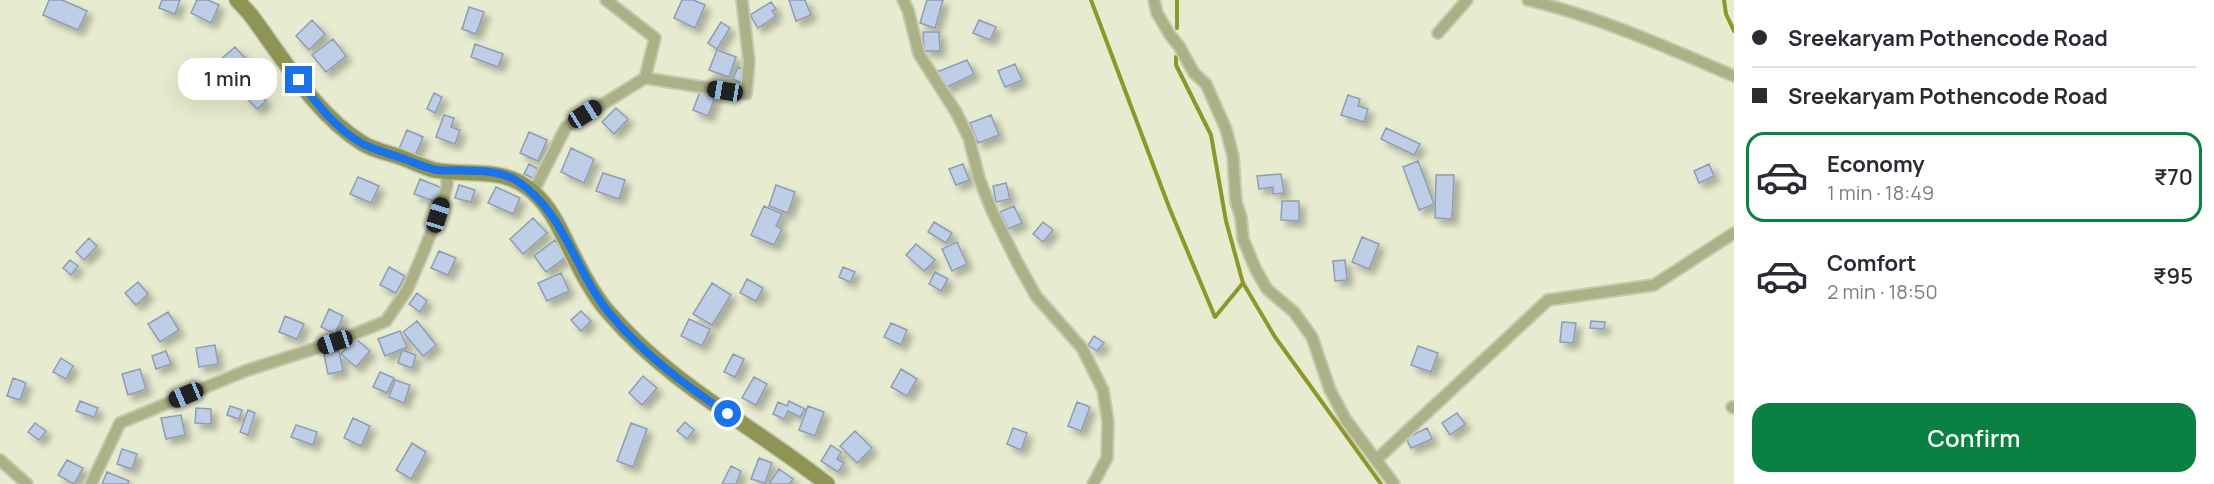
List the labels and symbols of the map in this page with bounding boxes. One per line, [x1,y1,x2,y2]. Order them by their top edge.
callout: 1 min [179,59,278,101]
route end [285,66,312,93]
car [706,79,744,103]
car [565,97,605,131]
car [424,195,452,235]
car [315,328,355,356]
car [166,380,206,410]
route start [714,400,741,427]

